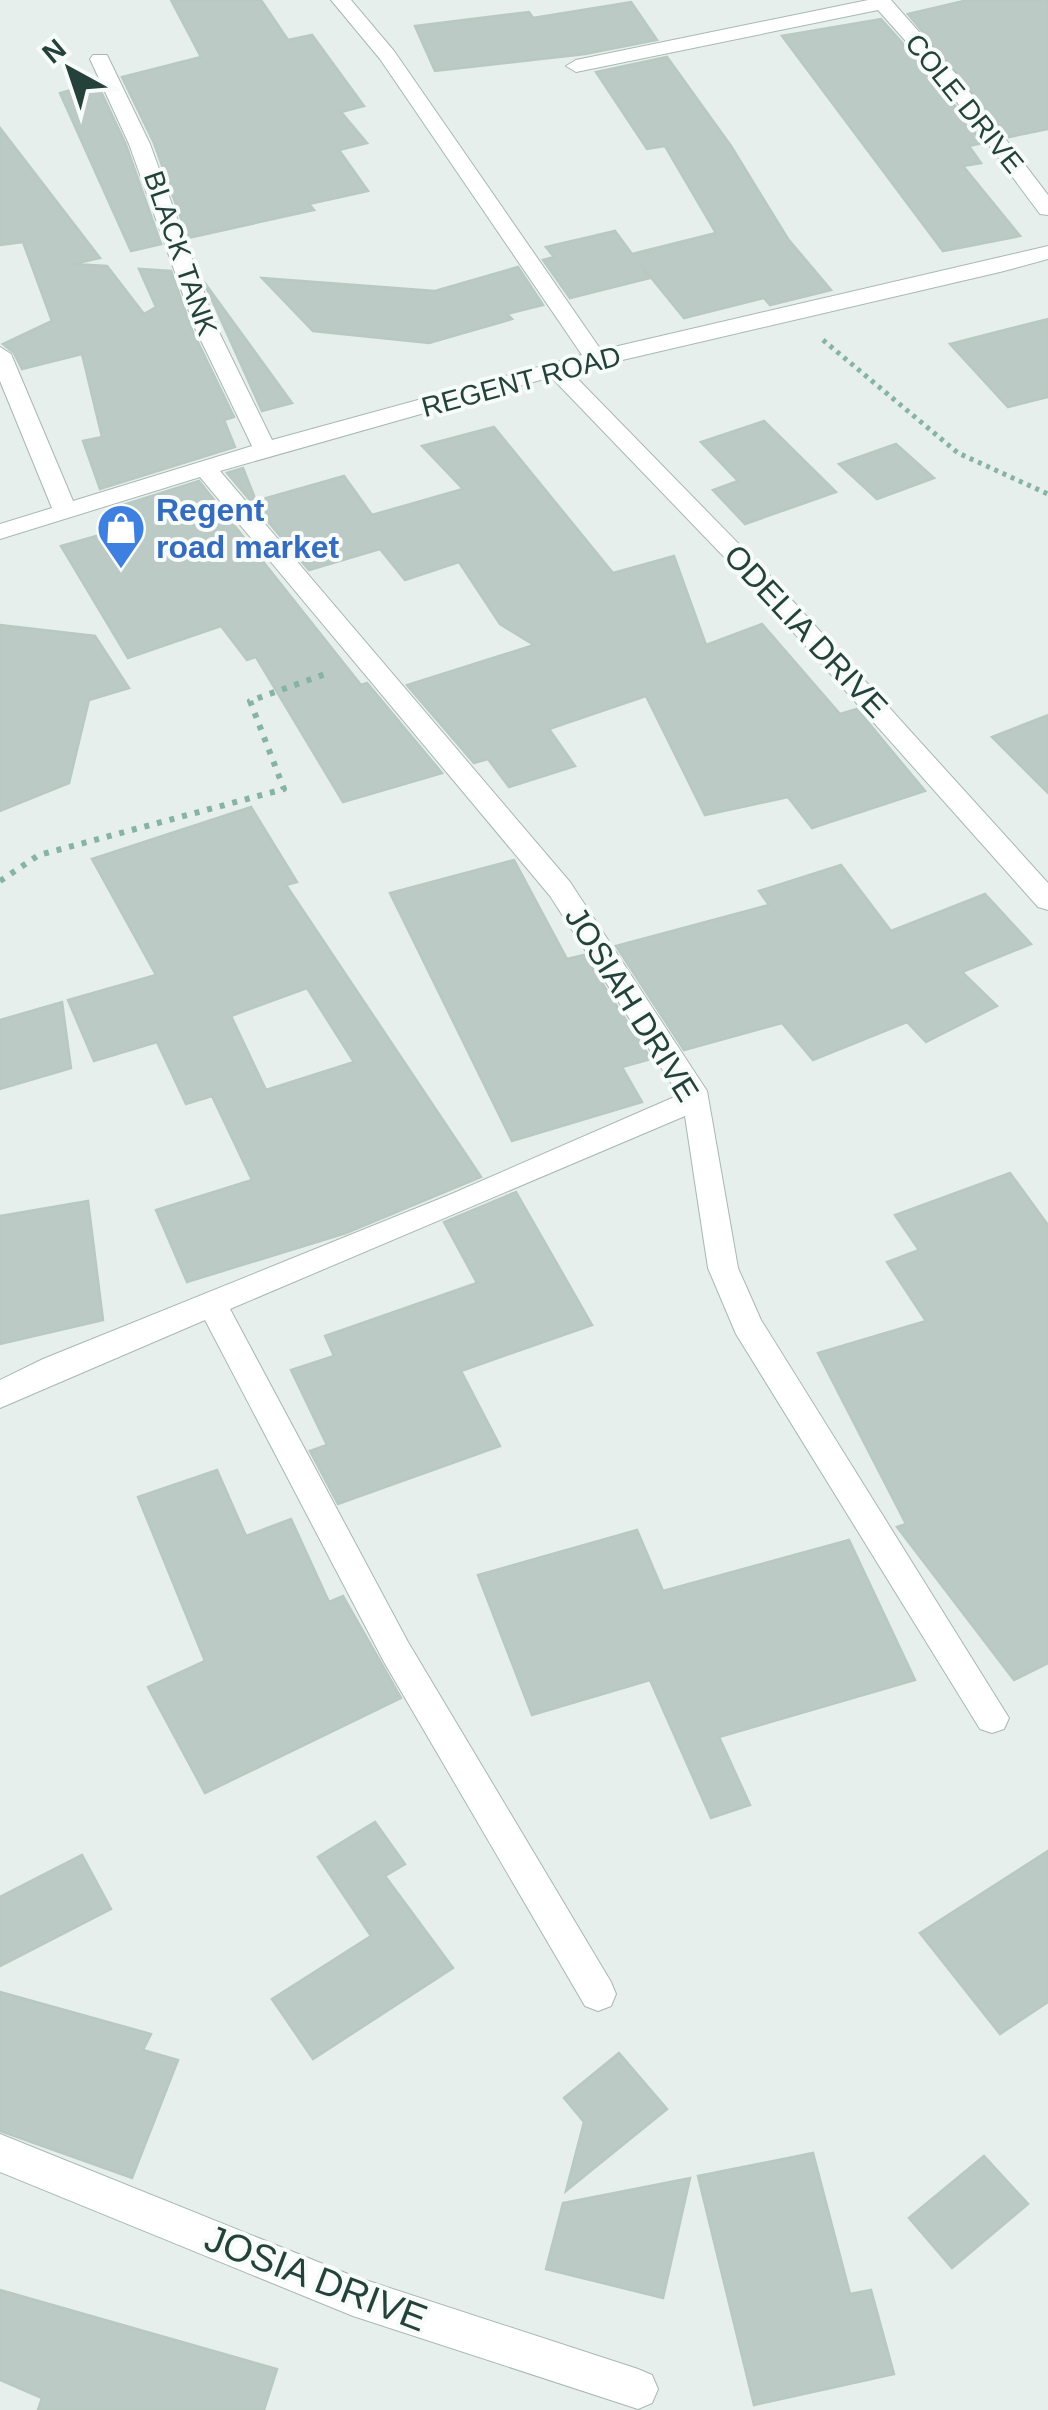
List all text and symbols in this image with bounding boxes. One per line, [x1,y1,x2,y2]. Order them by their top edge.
north arrow [20,20,120,120]
street label: COLE DRIVE [899,28,1030,179]
text: N [37,33,72,70]
street label: BLACK TANK [138,167,223,340]
street label: REGENT ROAD [418,340,624,423]
place label: Regent road market [156,492,340,565]
shop icon: Regent road market [95,502,147,570]
street label: ODELIA DRIVE [717,537,895,725]
street label: JOSIAH DRIVE [558,900,706,1108]
street label: JOSIA DRIVE [199,2216,433,2340]

